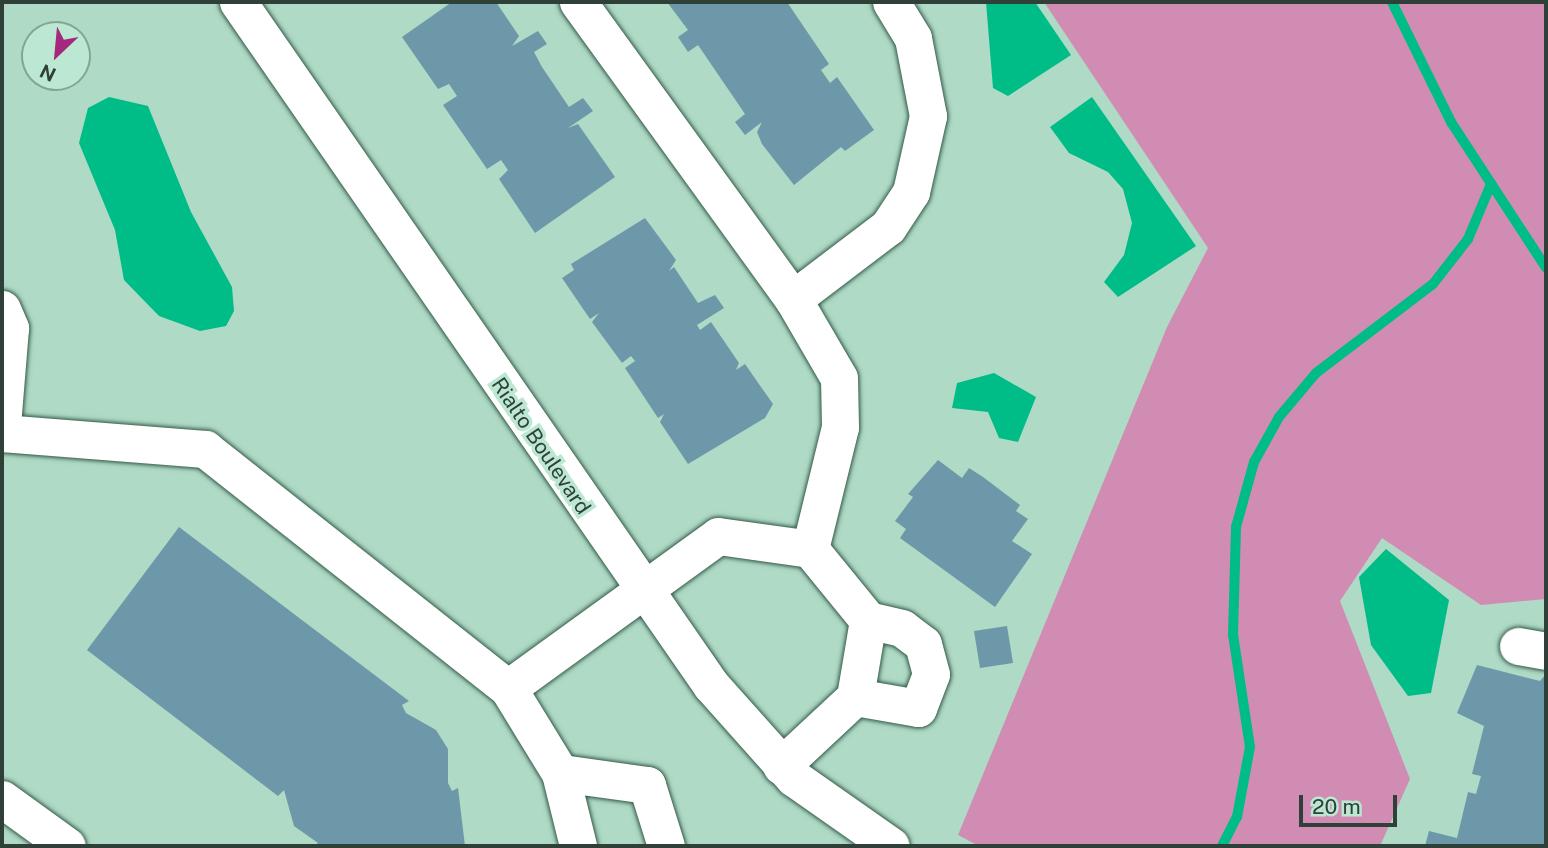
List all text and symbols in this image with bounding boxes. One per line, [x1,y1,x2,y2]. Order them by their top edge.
north arrow [21,21,91,91]
text: N [36,60,59,86]
street label: Rialto Boulevard [486,373,596,519]
scale bar [1303,782,1401,826]
text: 20 m [1312,794,1361,819]

